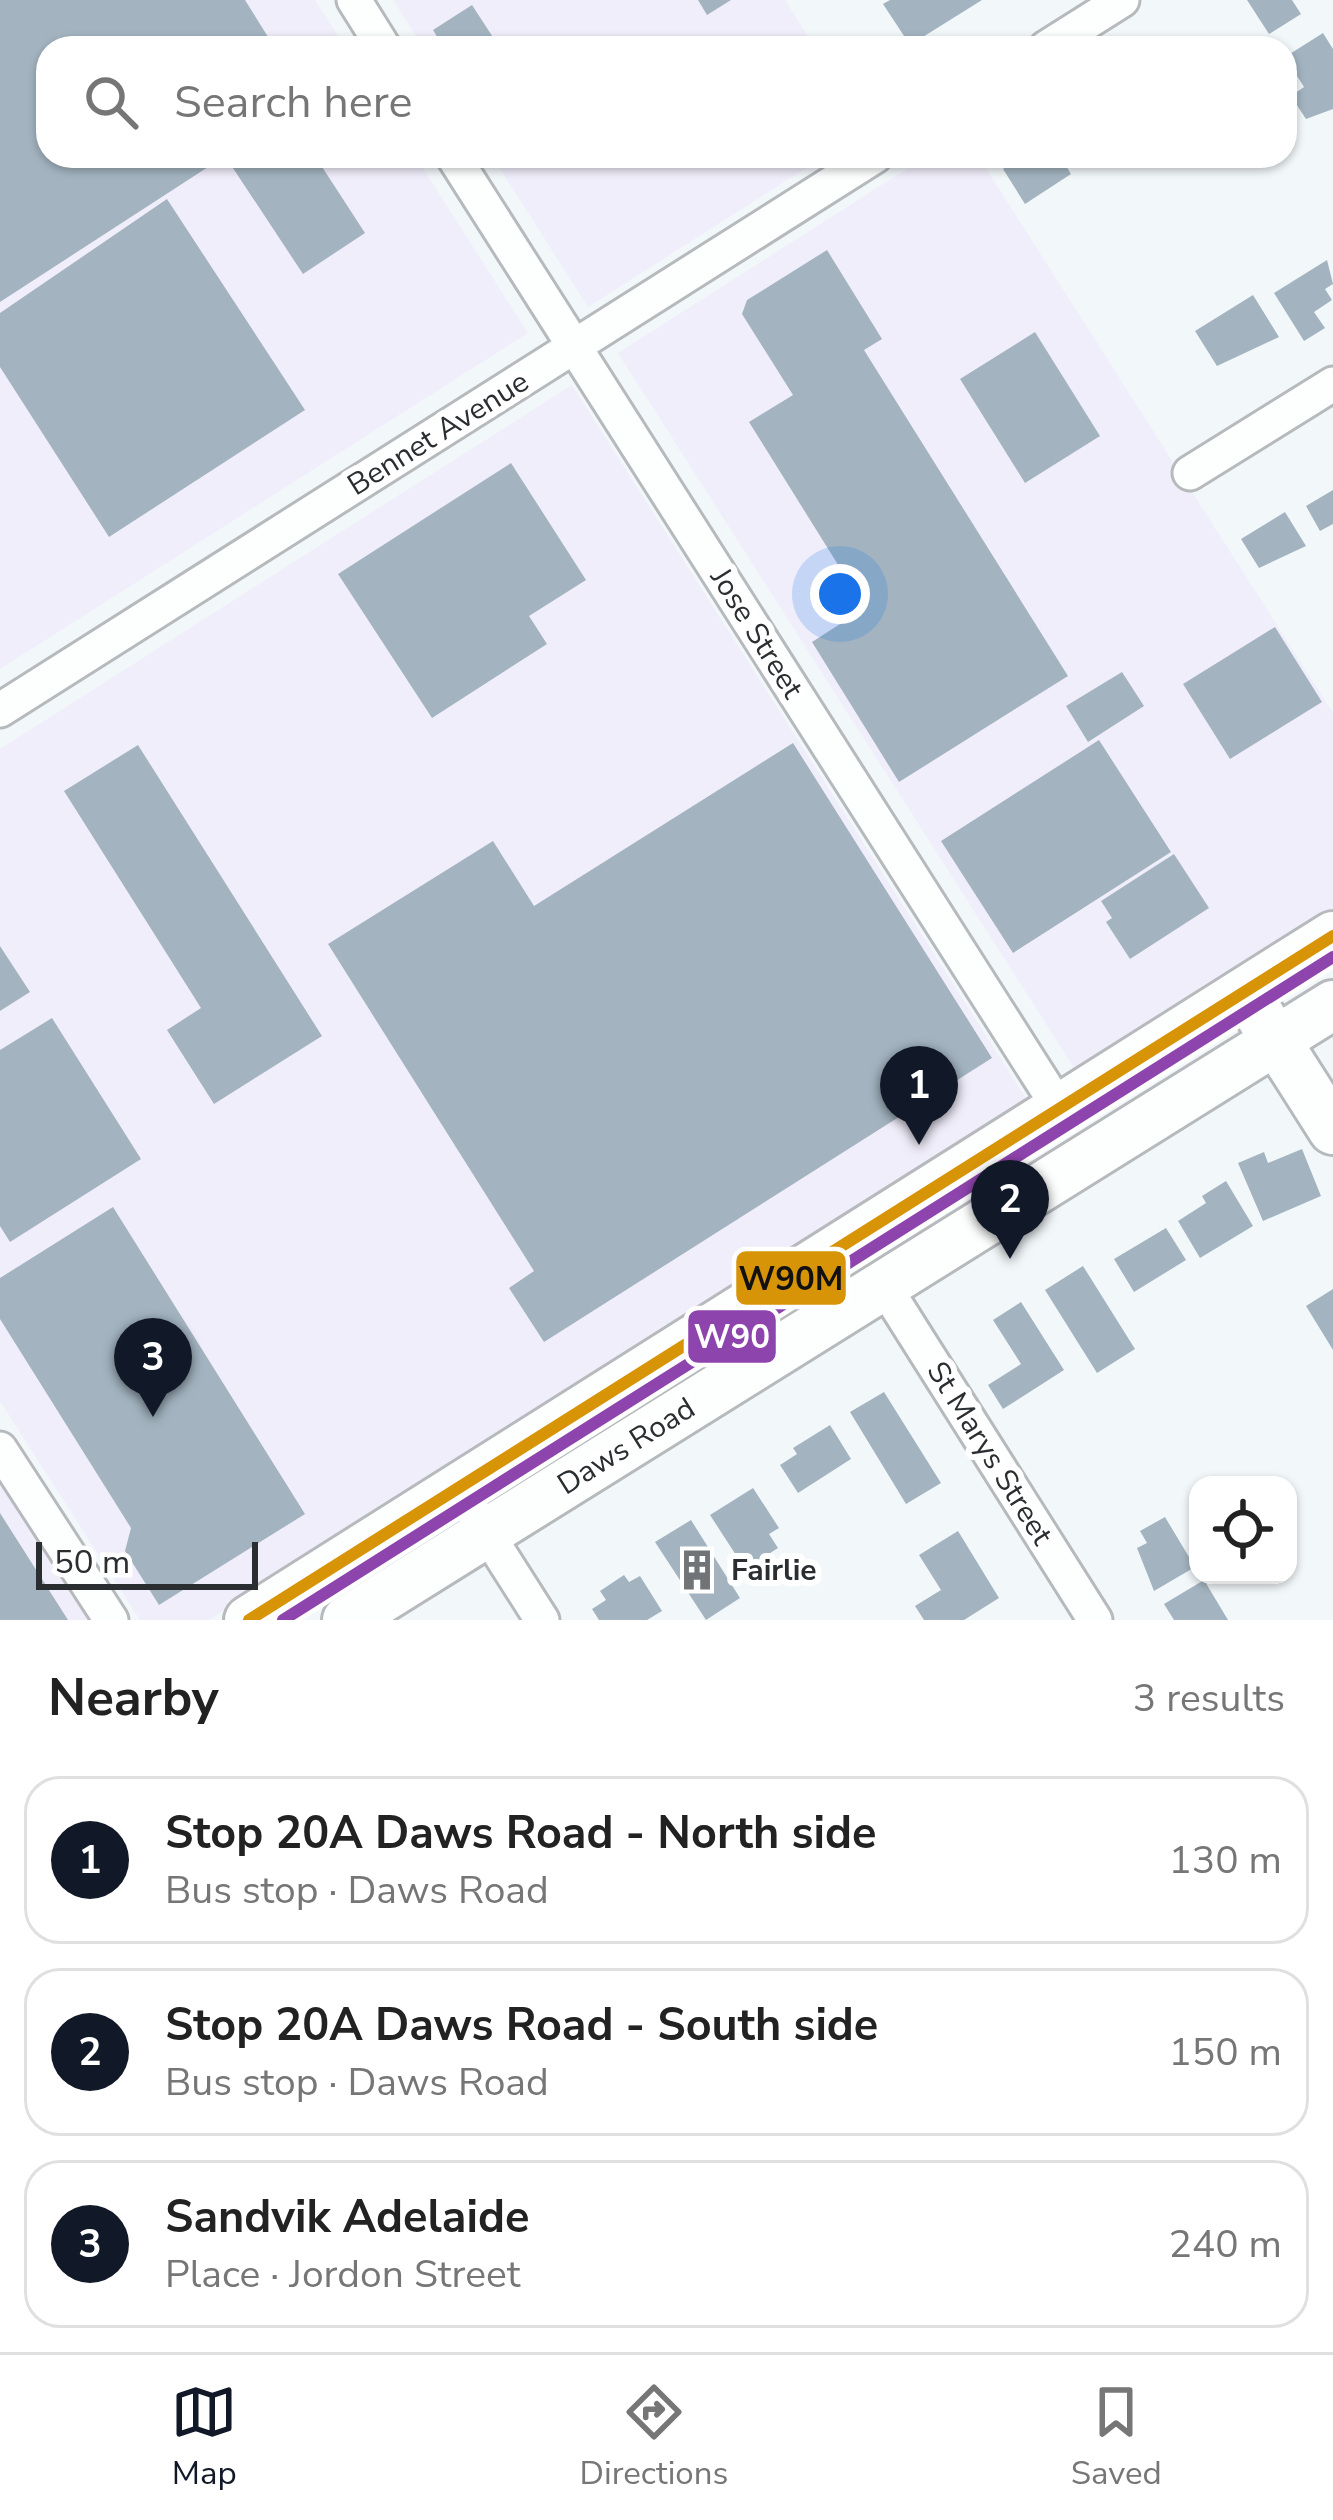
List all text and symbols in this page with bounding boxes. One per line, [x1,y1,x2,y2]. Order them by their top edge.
search box [36,36,1297,168]
icon: search [78,69,144,135]
text: Search here [174,72,413,133]
street label: Bennet Avenue [340,361,537,506]
street label: Jose Street [700,559,813,707]
your location [810,564,870,624]
pin: 1 [880,1046,958,1145]
pin: 2 [971,1160,1049,1259]
line badge: W90M [734,1249,848,1307]
text: W90M [739,1257,843,1302]
line badge: W90 [686,1308,778,1365]
text: W90 [694,1315,770,1360]
pin: 3 [114,1318,192,1417]
street label: St Marys Street [917,1354,1063,1553]
street label: Daws Road [550,1388,703,1505]
map controls [1189,1476,1297,1584]
button: locate [1189,1476,1297,1584]
scale bar [36,1536,258,1589]
text: 50 m [54,1540,130,1585]
building icon: Fairlie [674,1547,720,1593]
place label: Fairlie [731,1550,817,1591]
text: Nearby [48,1663,219,1733]
text: 3 results [1133,1672,1285,1725]
text: Stop 20A Daws Road - North side [165,1803,876,1864]
text: 1 [78,1834,102,1887]
text: 130 m [1168,1834,1282,1887]
text: Bus stop · Daws Road [165,1864,549,1917]
text: Stop 20A Daws Road - South side [165,1995,878,2056]
text: 2 [78,2026,102,2079]
text: 150 m [1168,2026,1282,2079]
text: Bus stop · Daws Road [165,2056,549,2109]
text: Sandvik Adelaide [165,2187,529,2248]
text: 3 [78,2218,102,2271]
text: 240 m [1168,2218,1282,2271]
text: Place · Jordon Street [165,2248,520,2301]
tab: Map [171,2379,237,2496]
tab: Directions [580,2379,728,2496]
tab: Saved [1071,2379,1162,2496]

